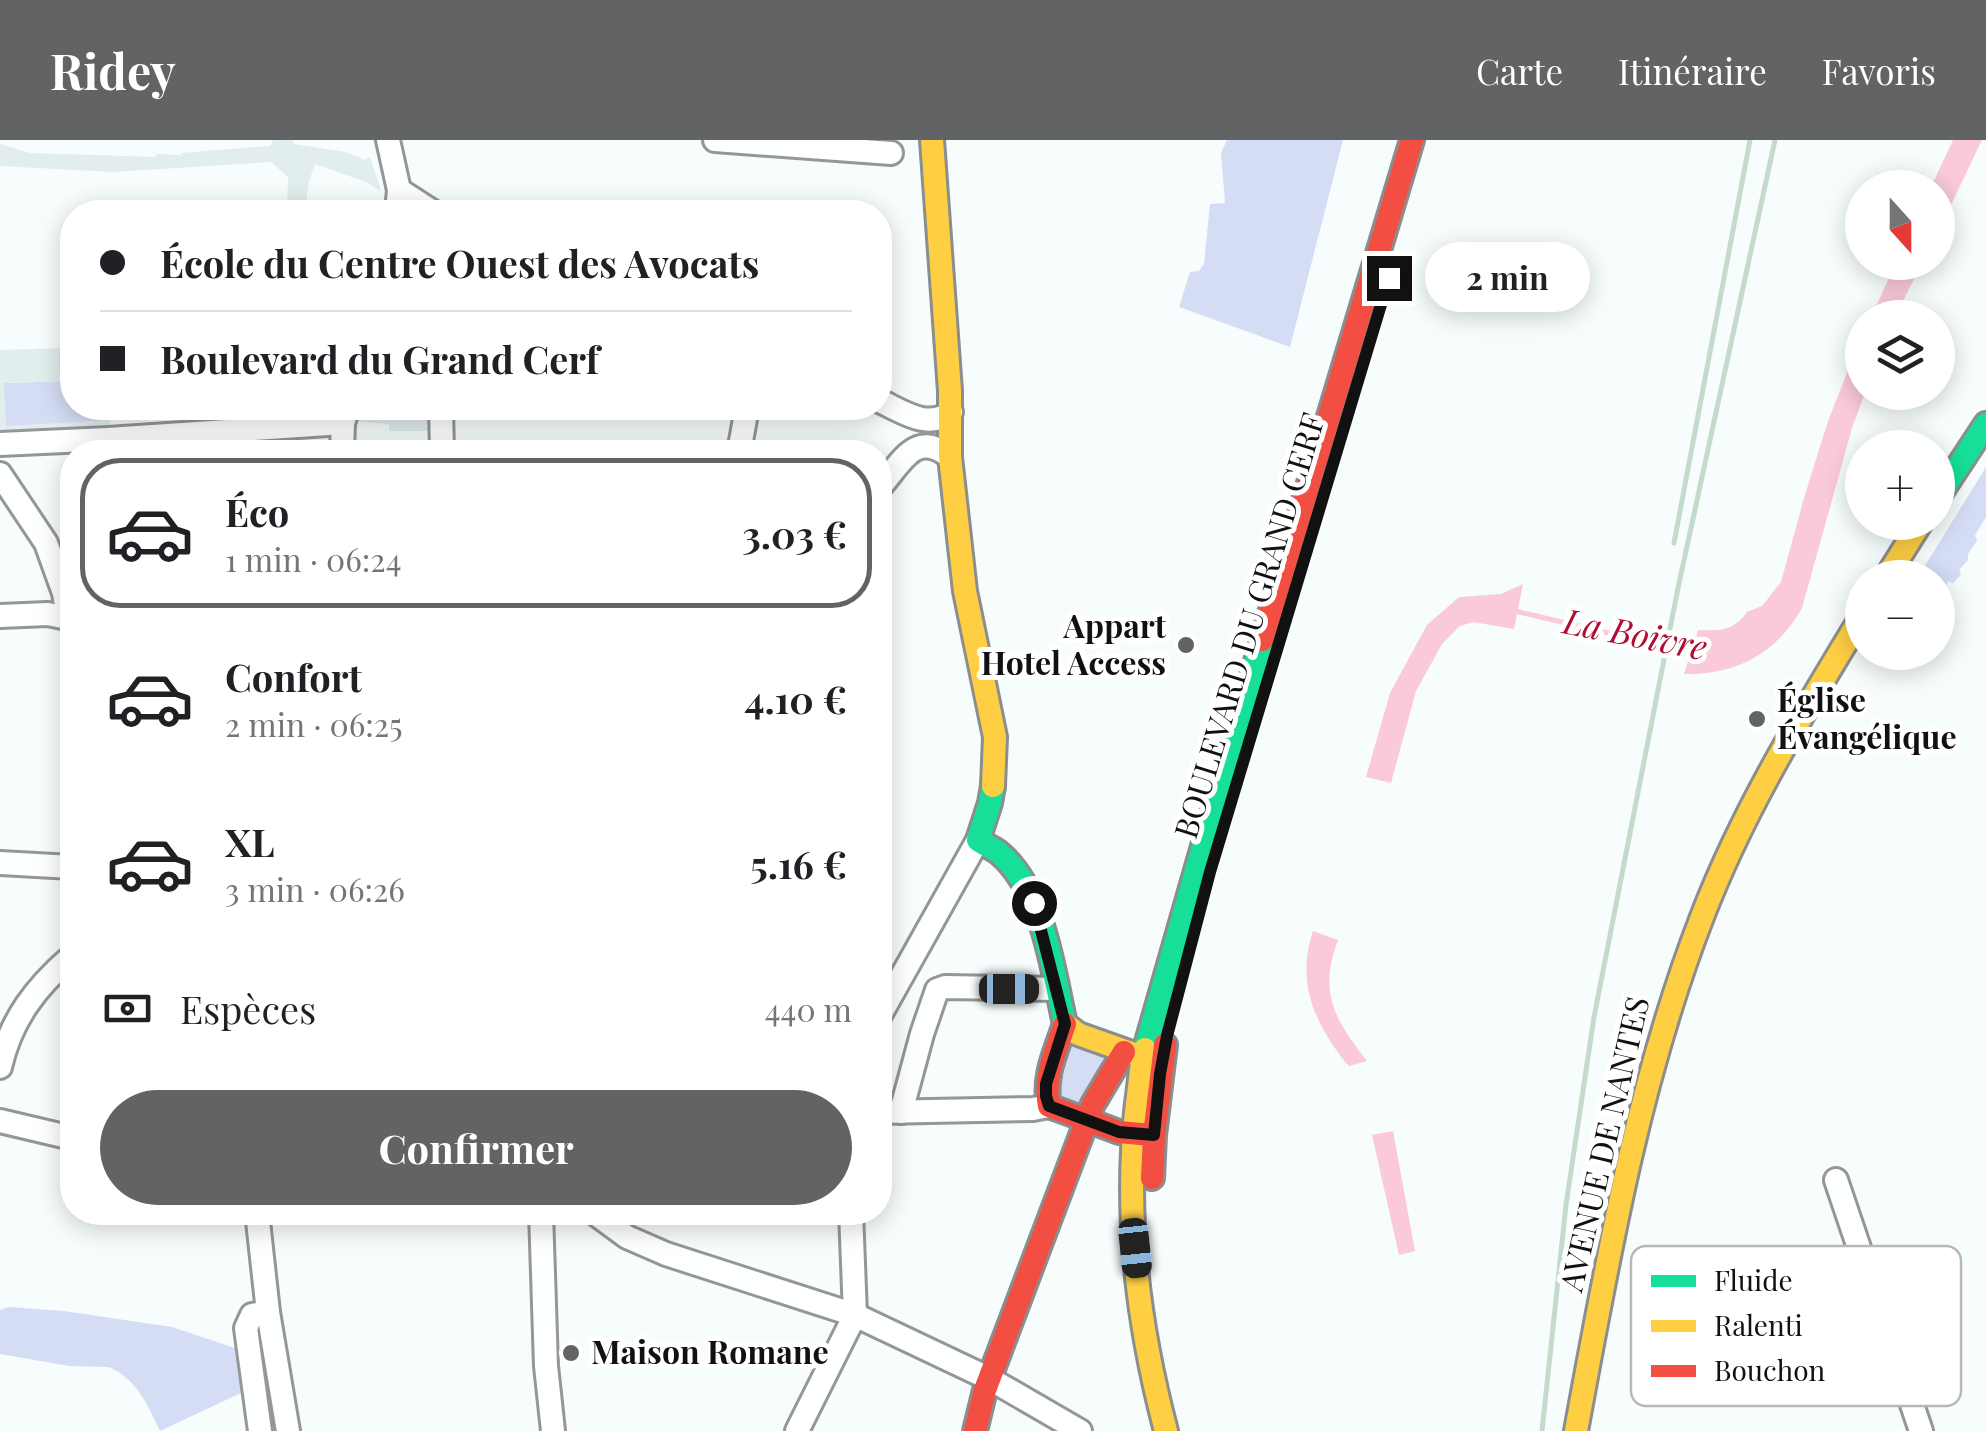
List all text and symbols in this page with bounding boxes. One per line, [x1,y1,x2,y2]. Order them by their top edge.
text: Ridey [50,38,176,102]
text: Carte [1476,47,1563,94]
text: Itinéraire [1618,47,1767,94]
text: Favoris [1822,47,1936,94]
north arrow [1845,170,1955,280]
map controls [1845,170,1955,670]
text: École du Centre Ouest des Avocats [160,237,759,288]
callout: 2 min [1424,243,1589,313]
text: 2 min [1466,255,1549,298]
route end [1367,256,1412,301]
button: layers [1845,300,1955,410]
text: Boulevard du Grand Cerf [160,333,599,384]
street label: BOULEVARD DU GRAND CERF [1162,407,1333,843]
button: + [1845,430,1955,540]
text: Éco [225,486,289,537]
icon: car [105,488,195,578]
text: 3.03 € [742,508,847,559]
text: 1 min · 06:24 [225,537,401,580]
button: − [1845,560,1955,670]
water label: La Boivre [1558,595,1711,669]
place label: Appart Hotel Access [981,603,1167,683]
marker: Appart Hotel Access [1175,634,1197,656]
text: Confort [225,651,362,702]
icon: car [105,653,195,743]
text: 4.10 € [744,673,847,724]
place label: Église Évangélique [1777,677,1957,757]
text: 2 min · 06:25 [225,702,402,745]
marker: Église Évangélique [1746,708,1768,730]
text: XL [225,816,274,867]
icon: car [105,818,195,908]
text: 5.16 € [750,838,847,889]
text: 3 min · 06:26 [225,867,405,910]
route start [1012,881,1057,926]
car [979,974,1039,1004]
icon: cash [100,981,155,1036]
text: Espèces [180,983,316,1034]
text: 440 m [765,987,852,1030]
street label: AVENUE DE NANTES [1547,992,1657,1296]
button: Confirmer [100,1090,852,1205]
car [1117,1217,1153,1279]
legend [1631,1246,1961,1406]
text: Fluide [1714,1261,1793,1298]
text: Ralenti [1714,1306,1803,1343]
place label: Maison Romane [591,1329,829,1372]
marker: Maison Romane [560,1342,582,1364]
text: Bouchon [1714,1351,1825,1388]

